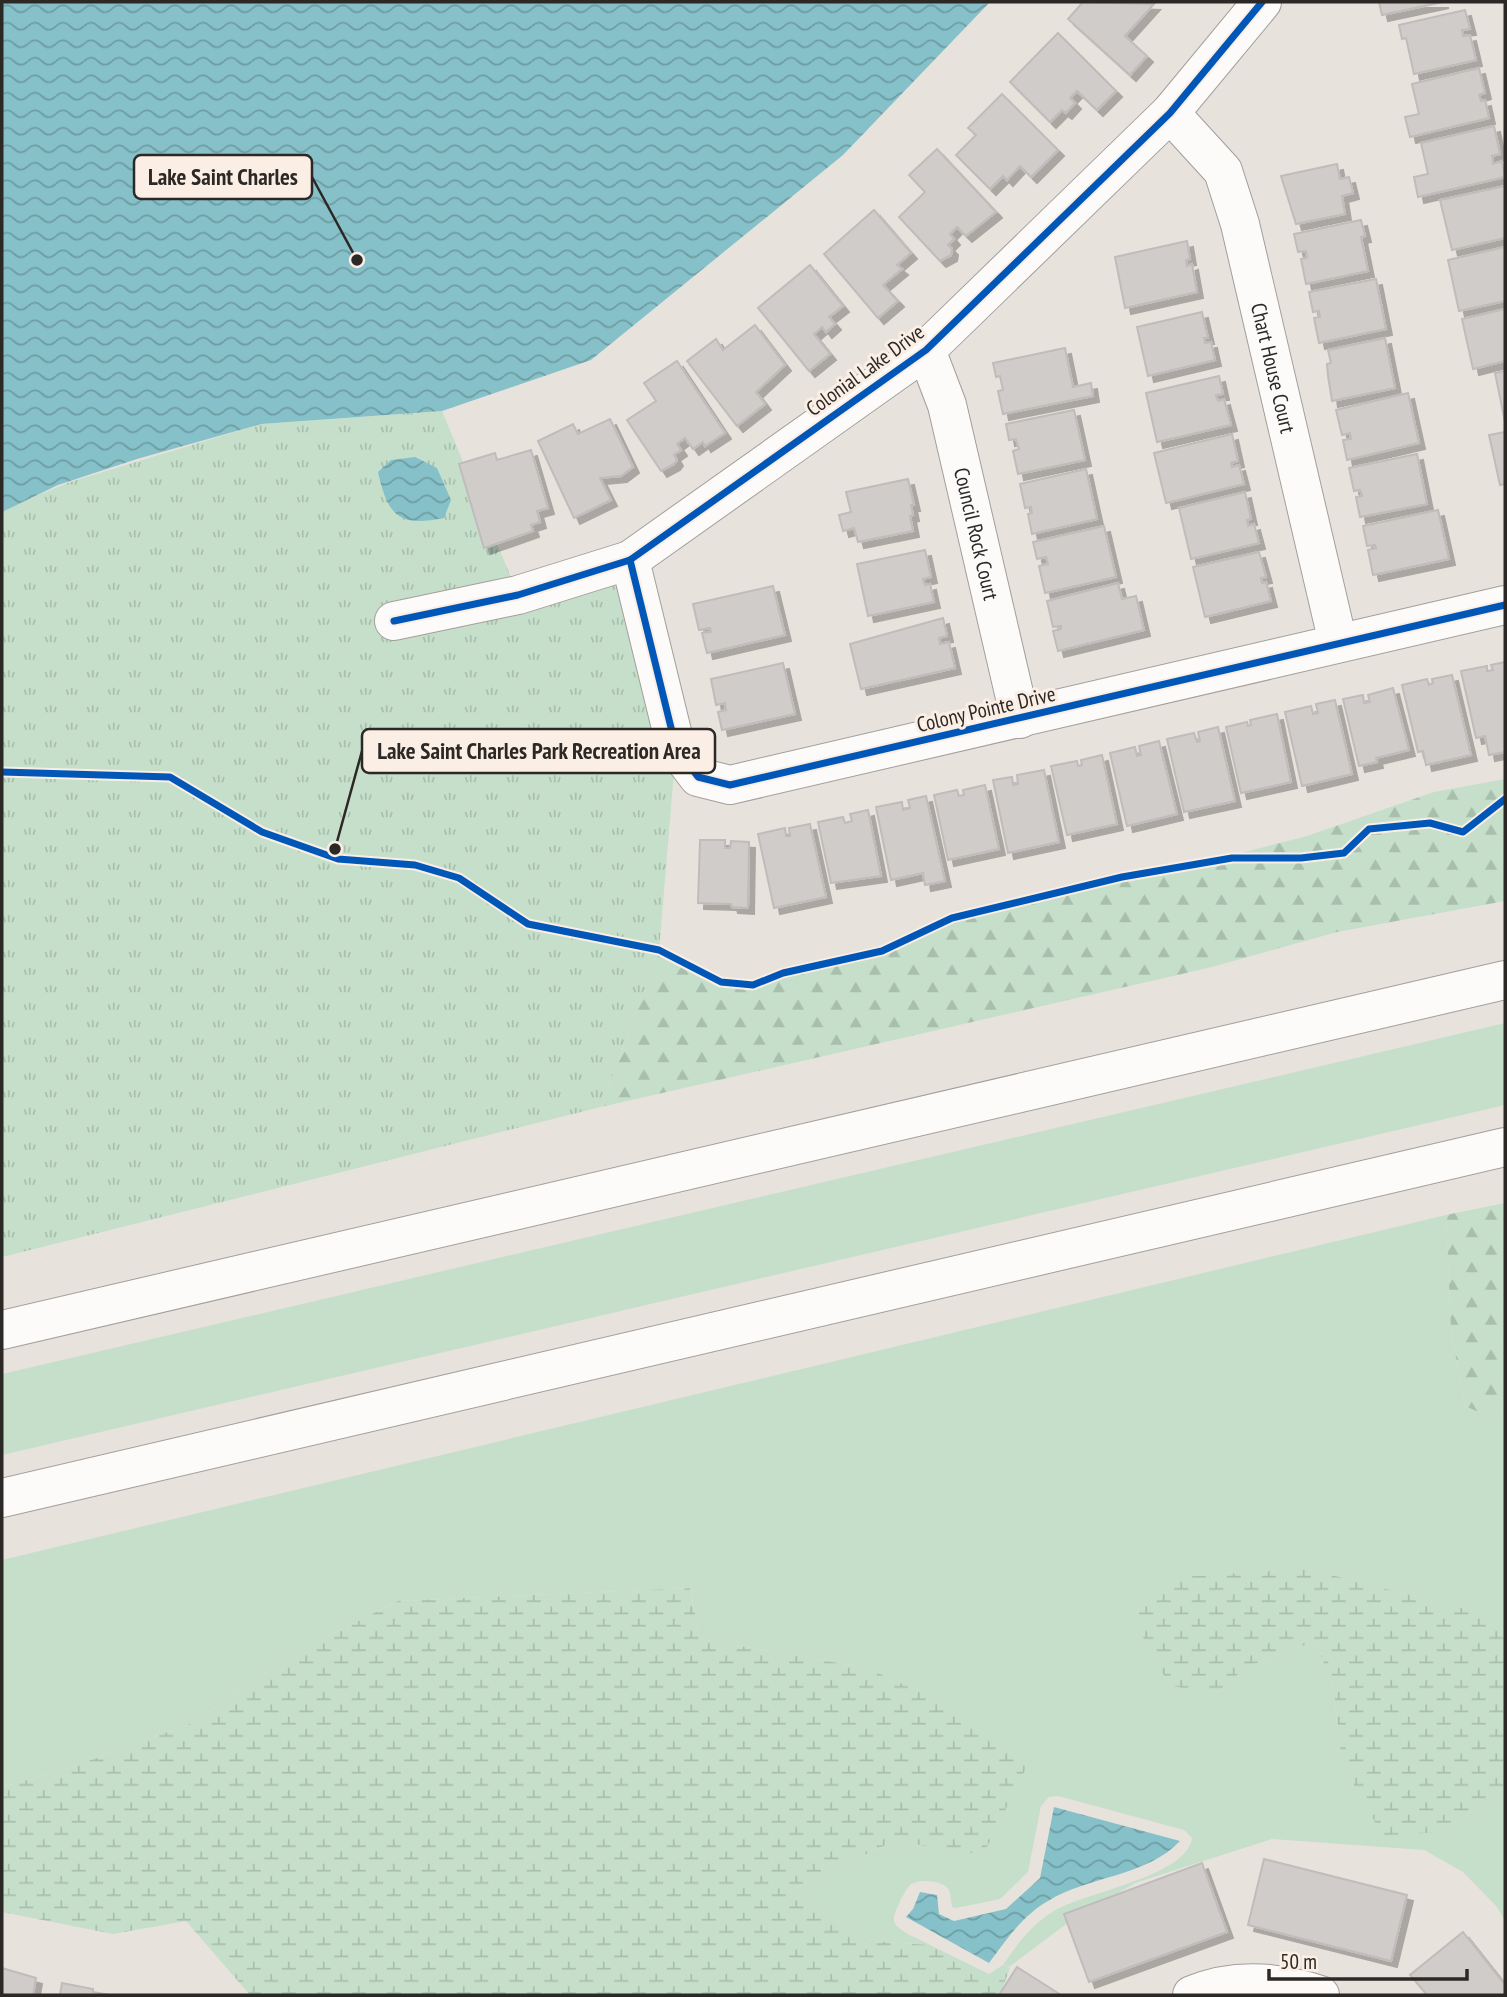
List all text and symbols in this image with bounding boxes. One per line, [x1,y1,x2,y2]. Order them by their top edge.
callout: Lake Saint Charles [134,155,312,199]
text: Lake Saint Charles [148,162,298,191]
street label: Chart House Court [1245,300,1302,436]
street label: Colonial Lake Drive [801,318,929,422]
street label: Council Rock Court [948,465,1005,603]
street label: Colony Pointe Drive [914,680,1058,738]
callout: Lake Saint Charles Park Recreation Area [362,729,715,773]
text: Lake Saint Charles Park Recreation Area [377,736,701,765]
scale bar [1269,1938,1467,1982]
text: 50 m [1280,1948,1317,1975]

